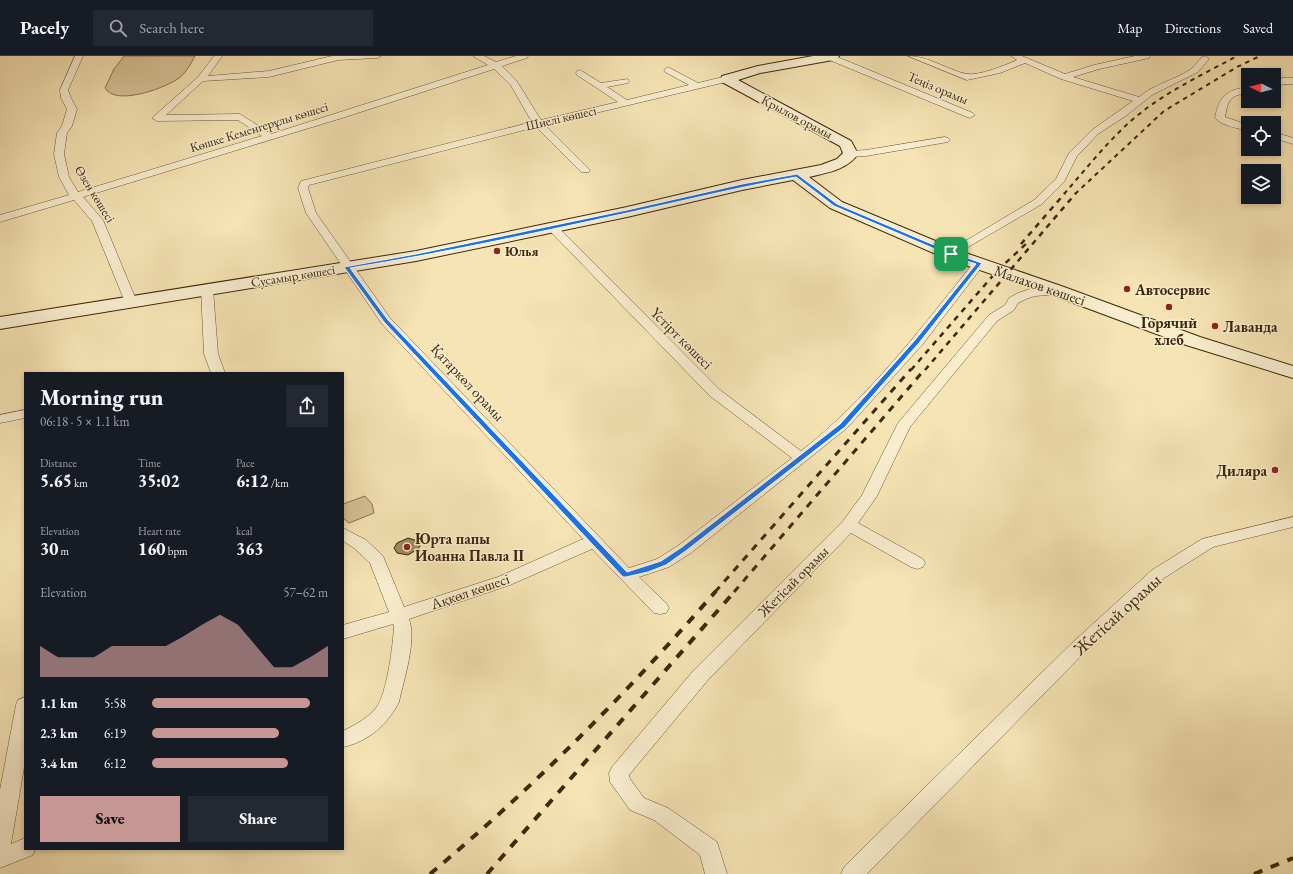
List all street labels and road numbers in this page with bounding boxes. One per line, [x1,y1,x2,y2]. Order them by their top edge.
street label: Теңіз орамы [905,68,971,108]
street label: Крылов орамы [758,91,836,143]
street label: Көшке Кеменгерұлы көшесі [188,98,330,156]
street label: Шиелі көшесі [524,102,598,134]
street label: Өзен көшесі [71,162,119,226]
street label: Малахов көшесі [992,260,1089,310]
street label: Сусамыр көшесі [250,261,336,291]
street label: Үстірт көшесі [647,303,717,373]
street label: Қатаркөл орамы [427,339,509,425]
street label: Жетісай орамы [753,542,832,621]
street label: Жетісай орамы [1067,568,1166,660]
street label: Ақкөл көшесі [427,569,512,614]

